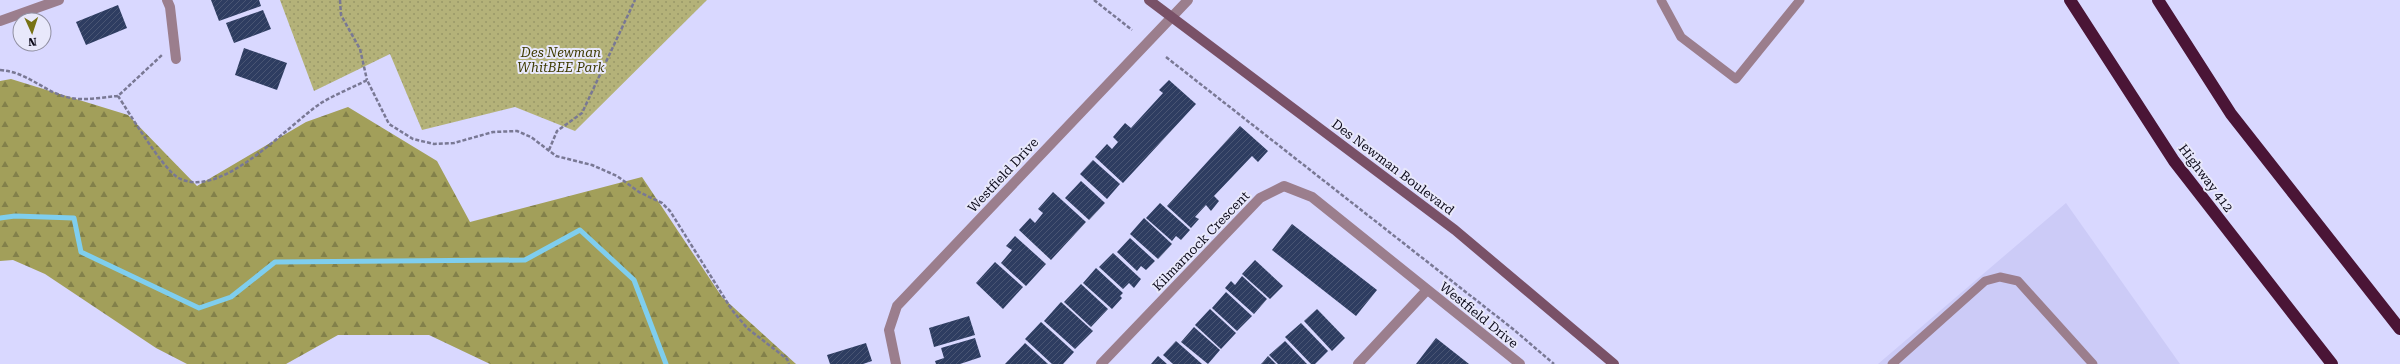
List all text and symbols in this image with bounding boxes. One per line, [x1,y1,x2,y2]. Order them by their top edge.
north arrow [12,12,52,52]
text: N [27,35,37,48]
park label: Des Newman WhitBEE Park [517,45,606,75]
street label: Des Newman Boulevard [1329,116,1458,218]
street label: Westfield Drive [965,135,1041,215]
street label: Highway 412 [2176,141,2236,215]
street label: Kilmarnock Crescent [1150,188,1253,294]
street label: Westfield Drive [1437,279,1521,351]

